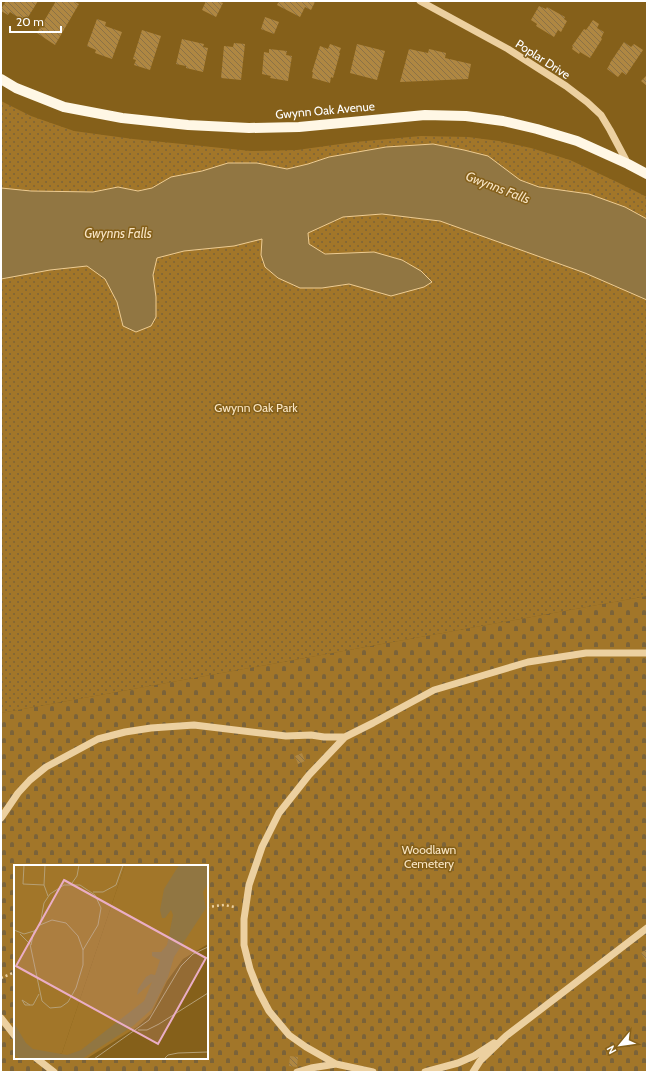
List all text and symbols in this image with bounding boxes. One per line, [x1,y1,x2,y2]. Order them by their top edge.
scale bar [10,8,61,34]
text: 20 m [16,14,44,29]
street label: Poplar Drive [513,36,573,82]
street label: Gwynn Oak Avenue [275,98,375,122]
water label: Gwynns Falls [464,167,532,207]
water label: Gwynns Falls [84,225,152,241]
park label: Gwynn Oak Park [214,400,298,415]
park label: Woodlawn Cemetery [402,842,457,871]
inset map [14,865,208,1059]
north arrow [600,1025,640,1065]
text: N [603,1043,619,1057]

